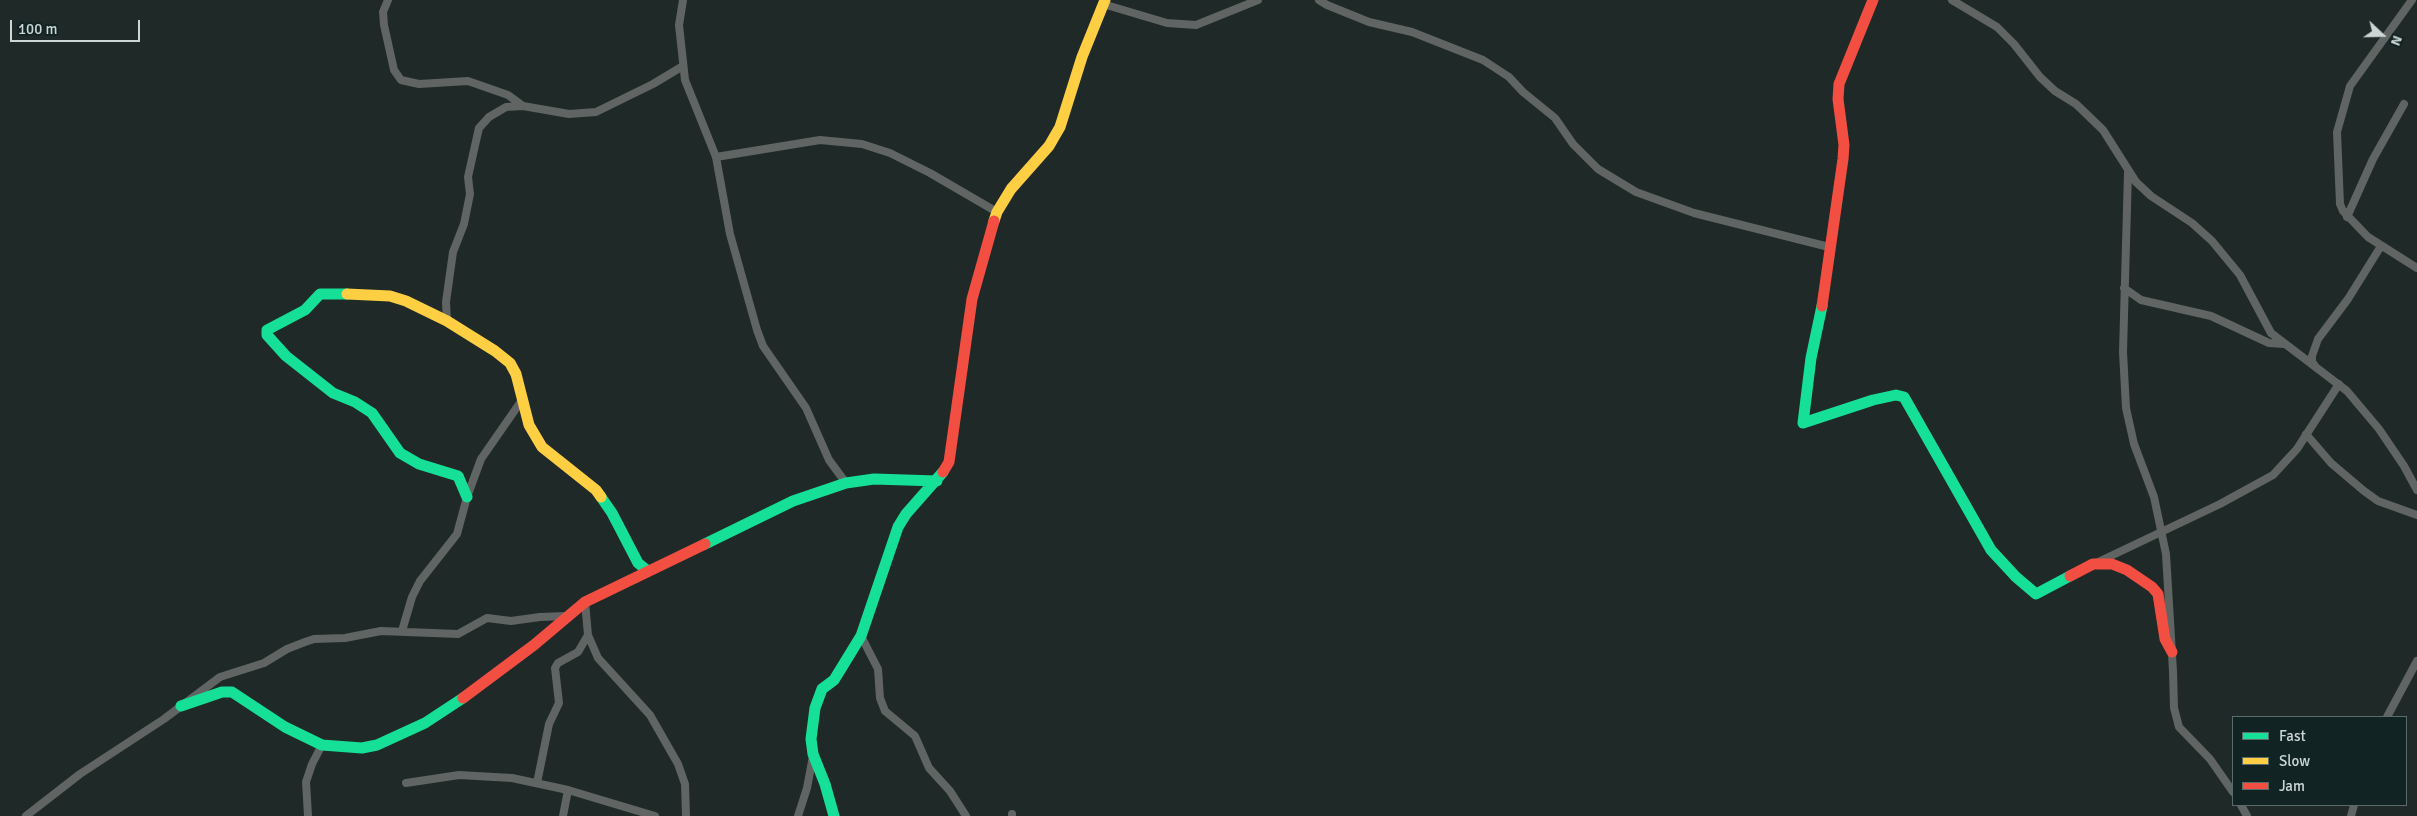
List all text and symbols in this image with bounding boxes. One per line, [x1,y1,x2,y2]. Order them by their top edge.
scale bar [12,10,142,42]
north arrow [2357,10,2407,60]
text: 100 m [18,20,58,38]
text: N [2387,33,2406,48]
legend [2232,716,2407,806]
text: Fast [2279,727,2306,745]
text: Slow [2279,752,2310,770]
text: Jam [2279,777,2305,795]

